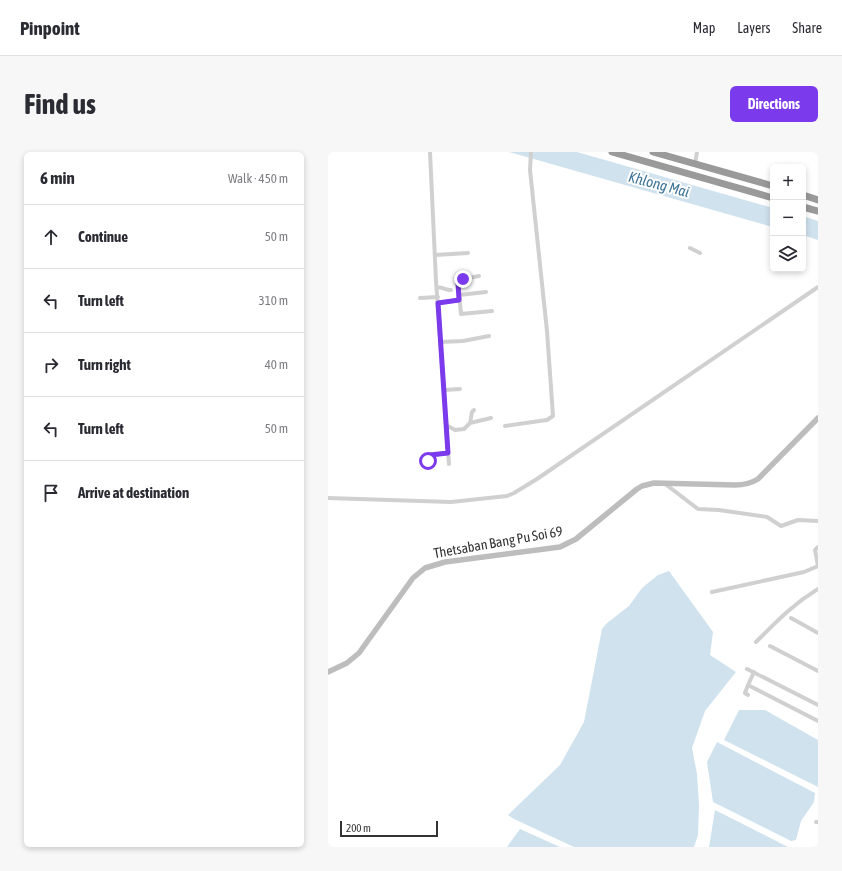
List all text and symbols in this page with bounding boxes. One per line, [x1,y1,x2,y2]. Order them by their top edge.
text: Pinpoint [20,17,80,39]
text: Map [693,20,715,36]
text: Layers [737,20,770,36]
text: Share [792,20,822,36]
button: Directions [730,86,818,122]
text: Find us [24,88,96,120]
map controls [770,164,806,272]
button: + [770,164,806,200]
text: 6 min [40,168,75,188]
water label: Khlong Mai [627,168,692,200]
text: Walk · 450 m [228,171,288,186]
button: − [770,200,806,236]
icon: ahead [40,226,62,248]
text: Continue [78,228,128,245]
text: 50 m [265,229,288,244]
button: layers [770,236,806,272]
route end [454,270,472,288]
icon: left [40,290,62,312]
text: Turn left [78,292,124,309]
text: 310 m [259,293,288,308]
icon: right [40,354,62,376]
text: Turn right [78,356,131,373]
text: 40 m [265,357,288,372]
icon: left [40,418,62,440]
text: Turn left [78,420,124,437]
text: 50 m [265,421,288,436]
route start [419,452,437,470]
icon: arrive [40,482,62,504]
text: Arrive at destination [78,484,189,501]
street label: Thetsaban Bang Pu Soi 69 [432,523,564,561]
scale bar [340,819,438,838]
text: 200 m [346,822,371,834]

